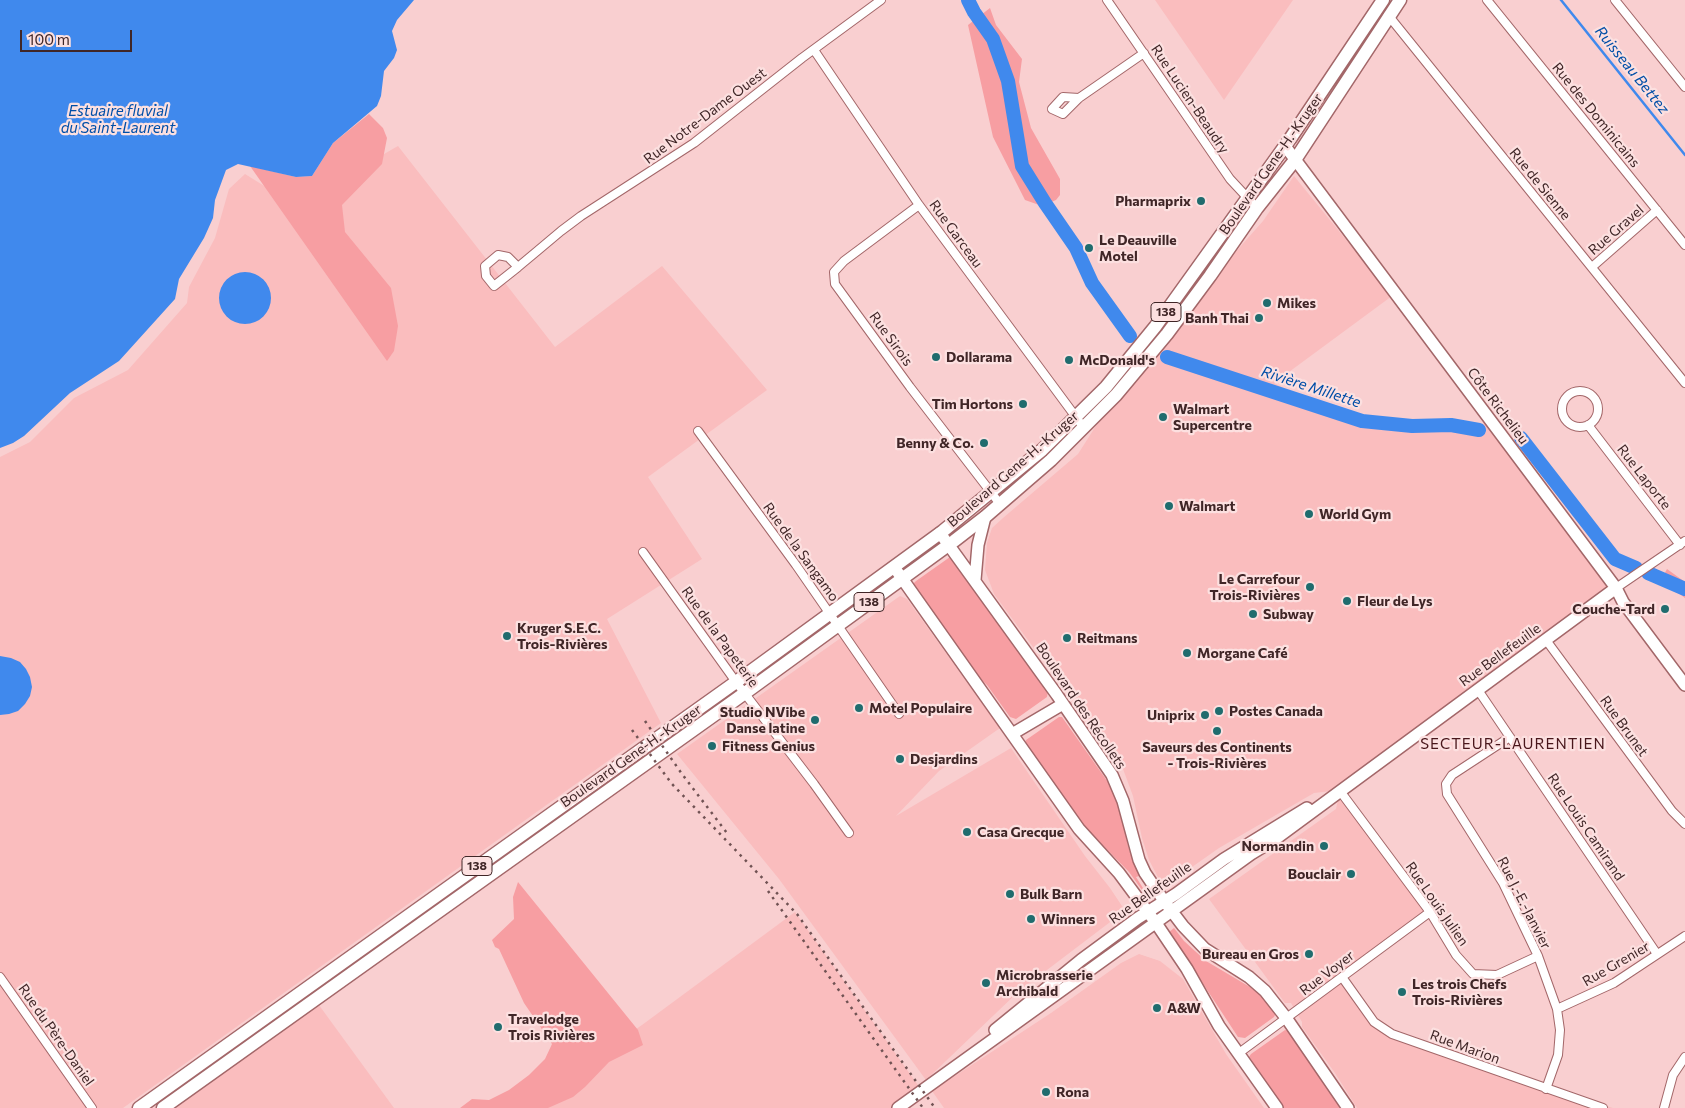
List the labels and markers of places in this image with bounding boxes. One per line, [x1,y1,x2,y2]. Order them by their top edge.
place label: Pharmaprix [1115,193,1191,209]
marker: Pharmaprix [1195,195,1207,207]
place label: Le Deauville Motel [1099,232,1177,264]
marker: Le Deauville Motel [1083,242,1095,254]
place label: Mikes [1277,295,1316,311]
marker: Mikes [1261,297,1273,309]
place label: Banh Thai [1185,310,1249,326]
marker: Banh Thai [1253,312,1265,324]
place label: Dollarama [946,349,1012,365]
marker: Dollarama [930,351,942,363]
place label: McDonald's [1079,352,1155,368]
marker: McDonald's [1063,354,1075,366]
place label: Tim Hortons [932,396,1013,412]
marker: Tim Hortons [1017,398,1029,410]
place label: Walmart Supercentre [1173,401,1252,434]
marker: Walmart Supercentre [1157,411,1169,423]
place label: Benny & Co. [896,435,974,451]
marker: Benny & Co. [978,437,990,449]
place label: Walmart [1179,498,1235,514]
marker: Walmart [1163,500,1175,512]
place label: World Gym [1319,506,1391,522]
marker: World Gym [1303,508,1315,520]
place label: Le Carrefour Trois-Rivières [1210,571,1300,604]
marker: Le Carrefour Trois-Rivières [1304,581,1316,593]
place label: Fleur de Lys [1357,593,1433,609]
marker: Fleur de Lys [1341,595,1353,607]
place label: Couche-Tard [1572,601,1655,617]
marker: Couche-Tard [1659,603,1671,615]
place label: Subway [1263,606,1314,622]
marker: Subway [1247,608,1259,620]
place label: Kruger S.E.C. Trois-Rivières [517,620,607,652]
marker: Kruger S.E.C. Trois-Rivières [501,630,513,642]
place label: Reitmans [1077,630,1138,646]
marker: Reitmans [1061,632,1073,644]
place label: Morgane Café [1197,645,1288,661]
marker: Morgane Café [1181,647,1193,659]
place label: Motel Populaire [869,700,972,716]
marker: Motel Populaire [853,702,865,714]
place label: Postes Canada [1229,703,1323,719]
place label: Studio NVibe Danse latine [720,704,805,736]
marker: Postes Canada [1213,705,1225,717]
place label: Uniprix [1147,707,1195,723]
marker: Uniprix [1199,709,1211,721]
marker: Studio NVibe Danse latine [809,714,821,726]
marker: Saveurs des Continents - Trois-Rivières [1211,725,1223,737]
place label: Fitness Genius [722,738,815,754]
place label: Saveurs des Continents - Trois-Rivières [1142,739,1292,772]
marker: Fitness Genius [706,740,718,752]
place label: Desjardins [910,751,978,767]
marker: Desjardins [894,753,906,765]
place label: Casa Grecque [977,824,1064,840]
marker: Casa Grecque [961,826,973,838]
place label: Normandin [1241,838,1314,854]
marker: Normandin [1318,840,1330,852]
place label: Bouclair [1288,866,1341,882]
marker: Bouclair [1345,868,1357,880]
place label: Bulk Barn [1020,886,1082,902]
marker: Bulk Barn [1004,888,1016,900]
place label: Winners [1041,911,1095,927]
marker: Winners [1025,913,1037,925]
place label: Bureau en Gros [1202,946,1299,962]
marker: Bureau en Gros [1303,948,1315,960]
place label: Microbrasserie Archibald [996,967,1093,1000]
place label: Les trois Chefs Trois-Rivières [1412,976,1507,1009]
marker: Microbrasserie Archibald [980,977,992,989]
marker: Les trois Chefs Trois-Rivières [1396,986,1408,998]
place label: A&W [1167,1000,1201,1016]
marker: A&W [1151,1002,1163,1014]
place label: Travelodge Trois Rivières [508,1011,595,1044]
marker: Travelodge Trois Rivières [492,1021,504,1033]
place label: Rona [1056,1084,1089,1100]
marker: Rona [1040,1086,1052,1098]

